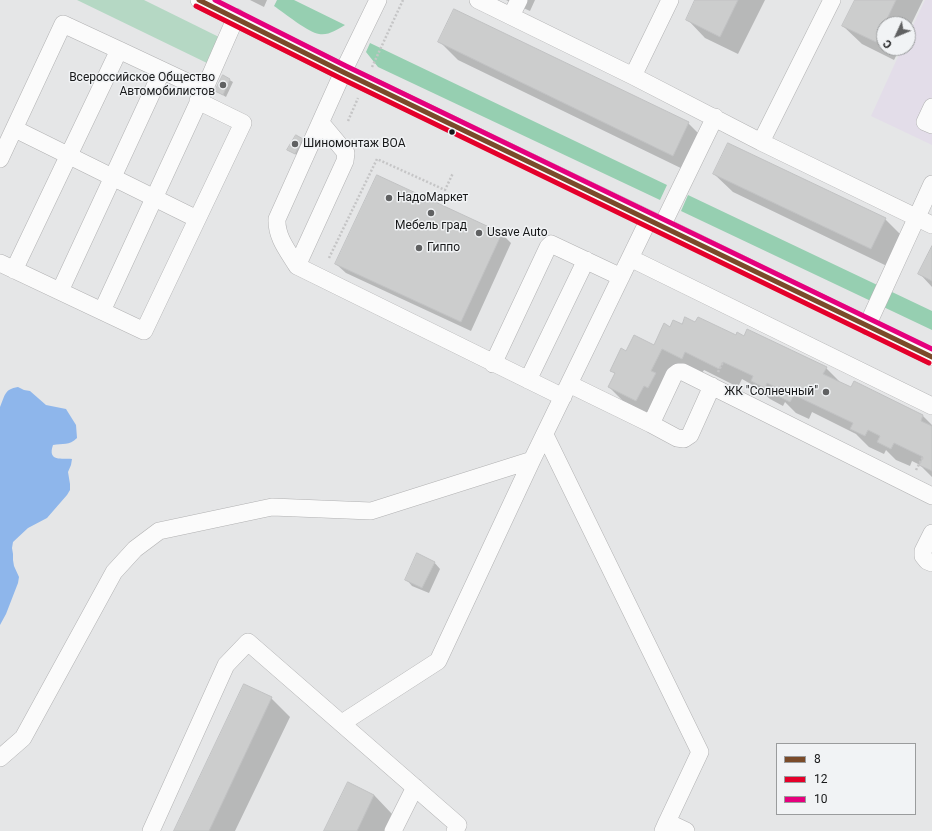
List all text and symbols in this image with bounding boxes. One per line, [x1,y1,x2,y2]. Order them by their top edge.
north arrow [876,16,916,56]
text: С [881,37,895,51]
place label: Всероссийское Общество Автомобилистов [69,71,215,99]
marker: Всероссийское Общество Автомобилистов [218,80,228,90]
unlabelled marker [447,127,457,137]
place label: Шиномонтаж ВОА [303,137,405,151]
marker: Шиномонтаж ВОА [290,139,300,149]
place label: НадоМаркет [397,191,468,205]
marker: НадоМаркет [384,193,394,203]
marker: Мебель град [426,208,436,218]
place label: Мебель град [395,219,467,233]
place label: Usave Auto [487,226,548,240]
marker: Usave Auto [474,228,484,238]
place label: Гиппо [427,241,460,255]
marker: Гиппо [414,243,424,253]
place label: ЖК "Солнечный" [724,385,818,399]
marker: ЖК "Солнечный" [821,387,831,397]
legend [776,743,916,815]
text: 8 [814,752,821,766]
text: 12 [814,772,828,786]
text: 10 [814,792,828,806]

